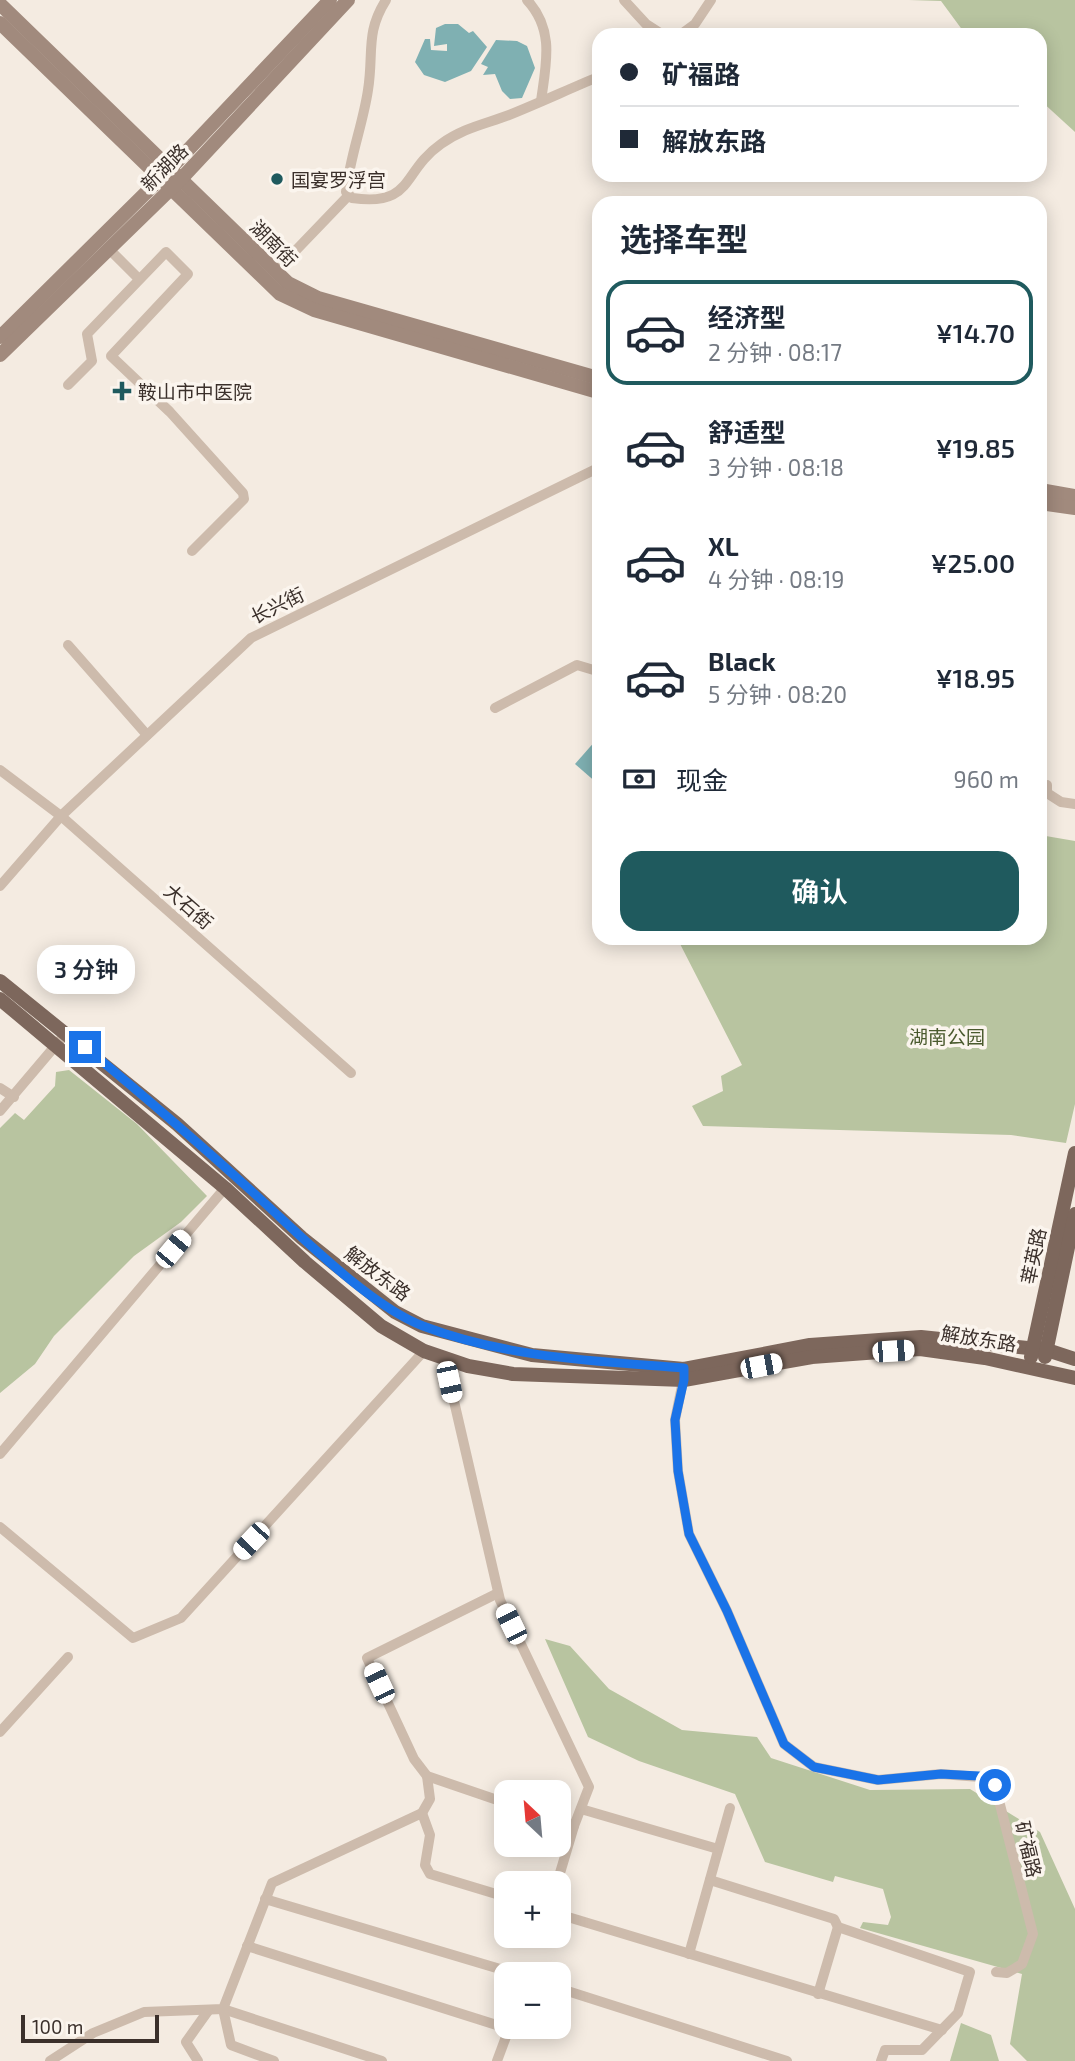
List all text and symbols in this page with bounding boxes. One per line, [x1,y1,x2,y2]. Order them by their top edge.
text: 矿福路 [662,58,740,89]
text: 解放东路 [662,125,766,156]
street label: 新湖路 [136,139,192,195]
place label: 国宴罗浮宫 [291,168,386,191]
marker: 国宴罗浮宫 [269,171,285,187]
street label: 湖南街 [246,215,302,271]
text: 选择车型 [620,219,748,257]
icon: car [624,301,687,364]
text: 经济型 [708,301,786,332]
text: ¥14.70 [936,317,1015,348]
text: 2 分钟 · 08:17 [708,338,842,366]
place label: 鞍山市中医院 [138,380,252,403]
marker: 鞍山市中医院 [112,381,132,401]
icon: car [624,416,687,479]
text: 舒适型 [708,416,786,447]
text: ¥19.85 [936,432,1015,463]
text: 3 分钟 · 08:18 [708,453,844,481]
text: XL [708,530,739,561]
icon: car [624,531,687,594]
text: ¥25.00 [931,547,1015,578]
text: 4 分钟 · 08:19 [708,565,845,593]
street label: 长兴街 [246,582,308,628]
text: Black [708,645,776,676]
icon: car [624,646,687,709]
text: ¥18.95 [936,662,1015,693]
text: 5 分钟 · 08:20 [708,680,847,708]
icon: cash [620,760,658,798]
text: 现金 [676,764,728,795]
text: 960 m [954,765,1019,793]
button: 确认 [620,851,1019,931]
street label: 大石街 [160,879,218,933]
callout: 3 分钟 [36,946,134,995]
text: 3 分钟 [54,955,118,983]
park label: 湖南公园 [909,1025,985,1048]
route end [69,1031,101,1063]
car [152,1226,195,1272]
street label: 莘英路 [1016,1226,1050,1286]
street label: 解放东路 [341,1241,415,1305]
street label: 解放东路 [940,1321,1018,1355]
car [872,1339,915,1363]
car [739,1352,784,1380]
car [435,1359,464,1405]
car [229,1518,274,1564]
car [493,1601,530,1647]
car [361,1660,398,1706]
route start [979,1769,1011,1801]
north arrow [494,1780,570,1857]
map controls [494,1780,571,2039]
street label: 矿福路 [1011,1819,1047,1879]
button: + [494,1871,571,1948]
button: − [494,1962,571,2039]
scale bar [21,2012,159,2044]
text: 100 m [32,2015,83,2038]

